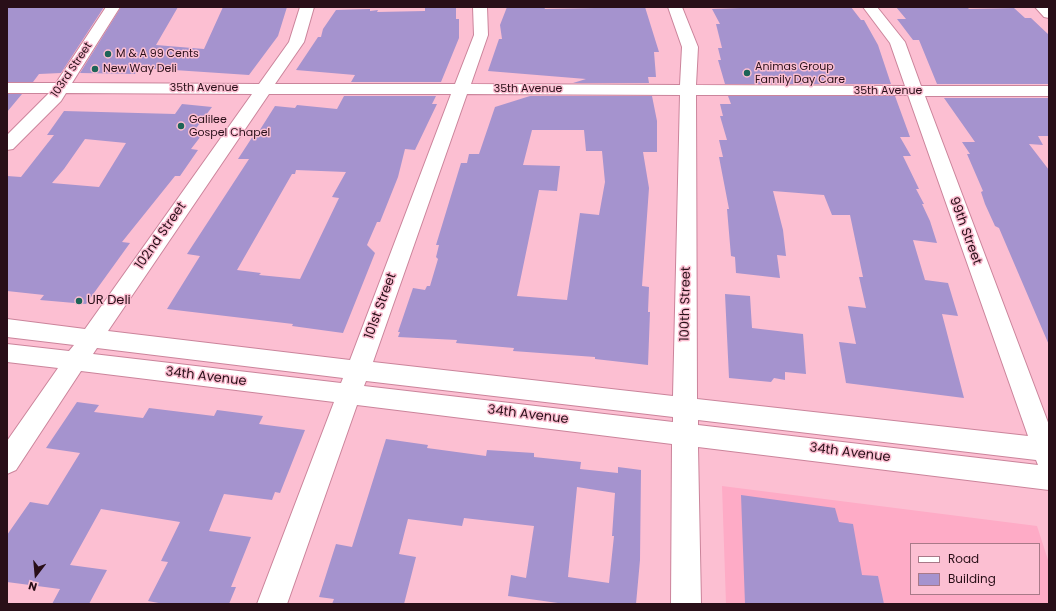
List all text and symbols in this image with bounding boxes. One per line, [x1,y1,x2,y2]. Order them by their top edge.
street label: 103rd Street [49,40,95,100]
place label: M & A 99 Cents [116,47,199,61]
marker: M & A 99 Cents [103,49,113,59]
place label: Animas Group Family Day Care [755,60,845,86]
place label: New Way Deli [103,62,177,76]
marker: New Way Deli [90,64,100,74]
marker: Animas Group Family Day Care [742,68,752,78]
street label: 35th Avenue [170,81,238,95]
street label: 35th Avenue [494,82,562,96]
street label: 35th Avenue [854,84,922,98]
place label: Galilee Gospel Chapel [189,113,270,139]
marker: Galilee Gospel Chapel [176,121,186,131]
street label: 99th Street [946,195,984,267]
street label: 102nd Street [132,199,190,273]
street label: 100th Street [678,266,694,342]
street label: 101st Street [362,271,400,341]
place label: UR Deli [87,293,131,309]
marker: UR Deli [74,296,84,306]
street label: 34th Avenue [165,364,247,390]
street label: 34th Avenue [487,402,569,428]
street label: 34th Avenue [809,440,891,466]
legend [910,543,1040,595]
text: Road [948,550,979,567]
north arrow [16,555,56,595]
text: Building [948,570,996,587]
text: N [27,578,39,595]

